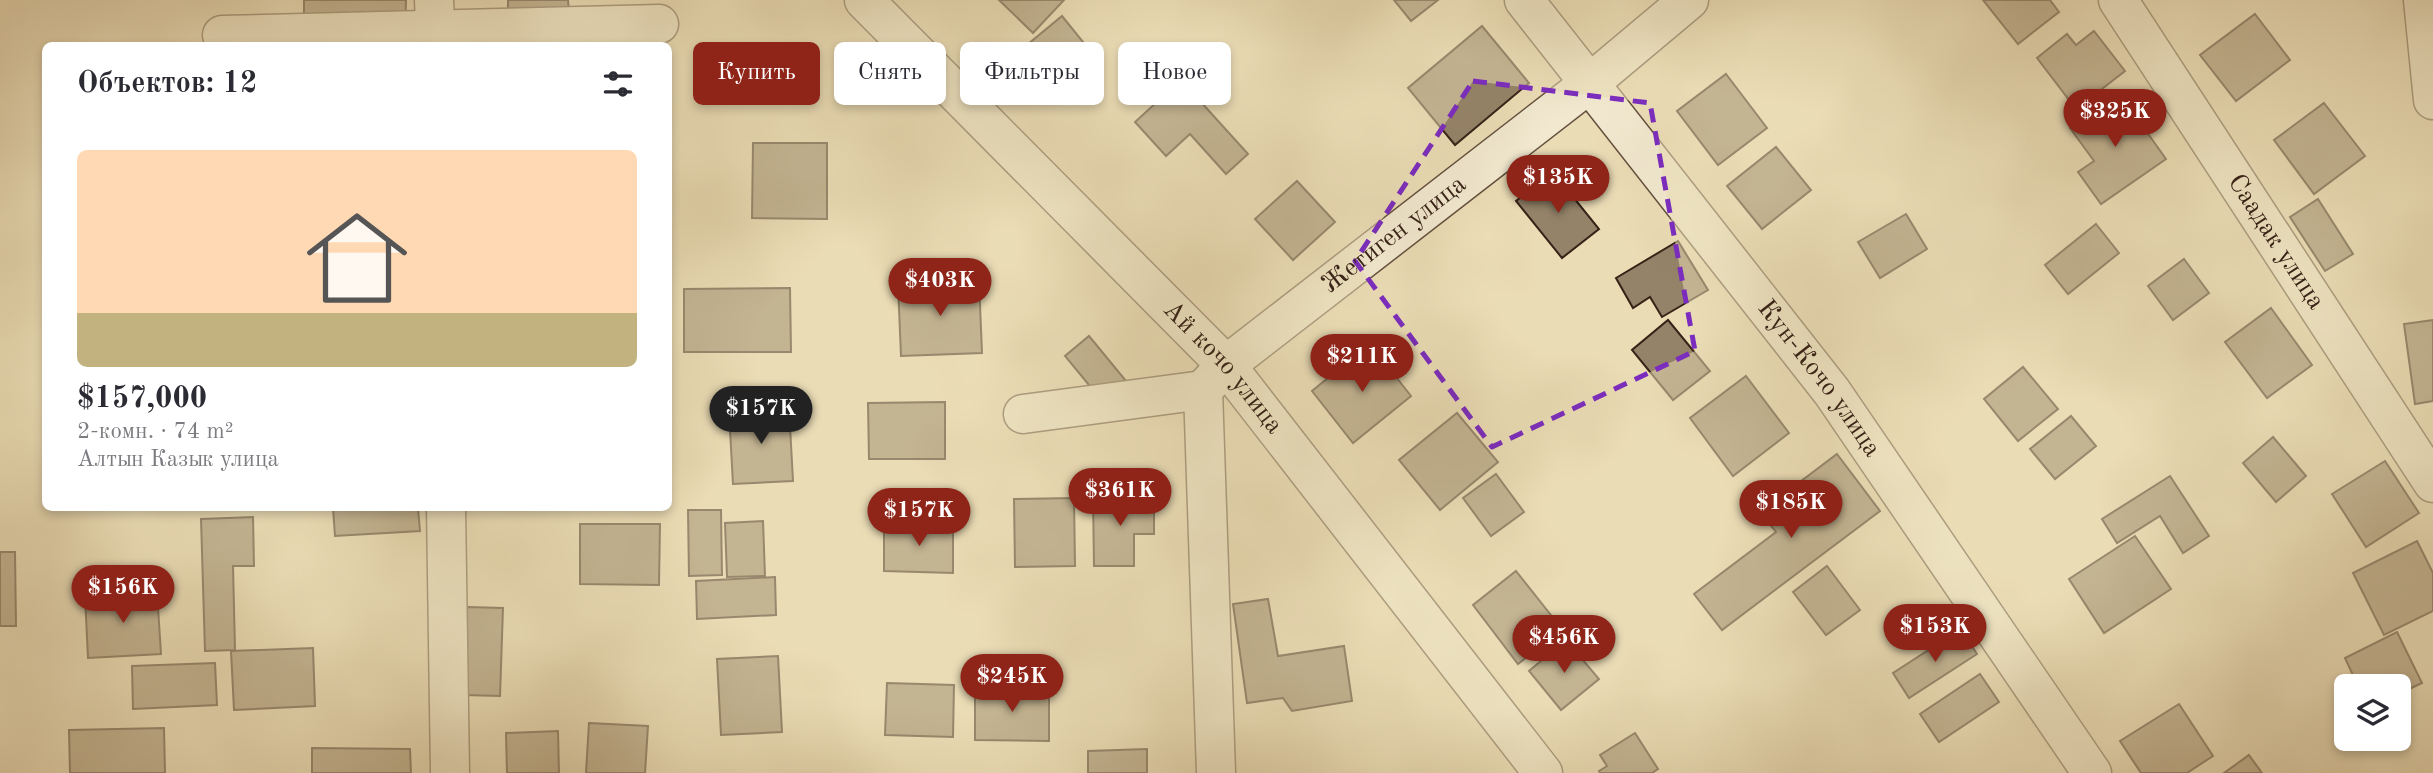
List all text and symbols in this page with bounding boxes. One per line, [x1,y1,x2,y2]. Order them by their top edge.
chip: Купить [693,42,820,105]
chip: Снять [834,42,946,105]
chip: Фильтры [960,42,1104,105]
chip: Новое [1118,42,1231,105]
icon: filters [599,65,637,103]
text: Объектов: 12 [77,69,257,99]
pin: $325K [2066,90,2164,149]
text: $325K [2079,100,2151,123]
pin: $135K [1509,156,1607,215]
text: $135K [1522,166,1594,189]
street label: Саадак улица [2222,170,2329,314]
street label: Жетиген улица [1317,171,1471,298]
icon: home [294,195,420,321]
pin: $403K [891,258,989,318]
text: $403K [904,269,976,292]
street label: Кун-Кочо улица [1752,295,1885,462]
street label: Ай кочо улица [1158,297,1288,439]
pin: $211K [1313,334,1411,394]
text: $211K [1326,345,1398,368]
text: $157,000 [77,384,207,414]
pin: $157K [712,386,810,446]
text: $157K [725,397,797,420]
text: 2-комн. · 74 m² [77,420,234,443]
text: Алтын Казык улица [77,448,279,471]
pin: $361K [1071,468,1169,528]
text: $361K [1084,479,1156,502]
pin: $185K [1742,480,1840,540]
pin: $157K [870,489,968,548]
text: $185K [1755,491,1827,514]
text: $157K [883,499,955,522]
pin: $156K [74,566,172,625]
text: $156K [87,576,159,599]
pin: $153K [1886,604,1984,664]
text: $153K [1899,615,1971,638]
pin: $456K [1515,616,1613,675]
text: $456K [1528,626,1600,649]
pin: $245K [963,654,1061,714]
text: $245K [976,665,1048,688]
map controls [2334,674,2411,751]
button: layers [2334,674,2411,751]

